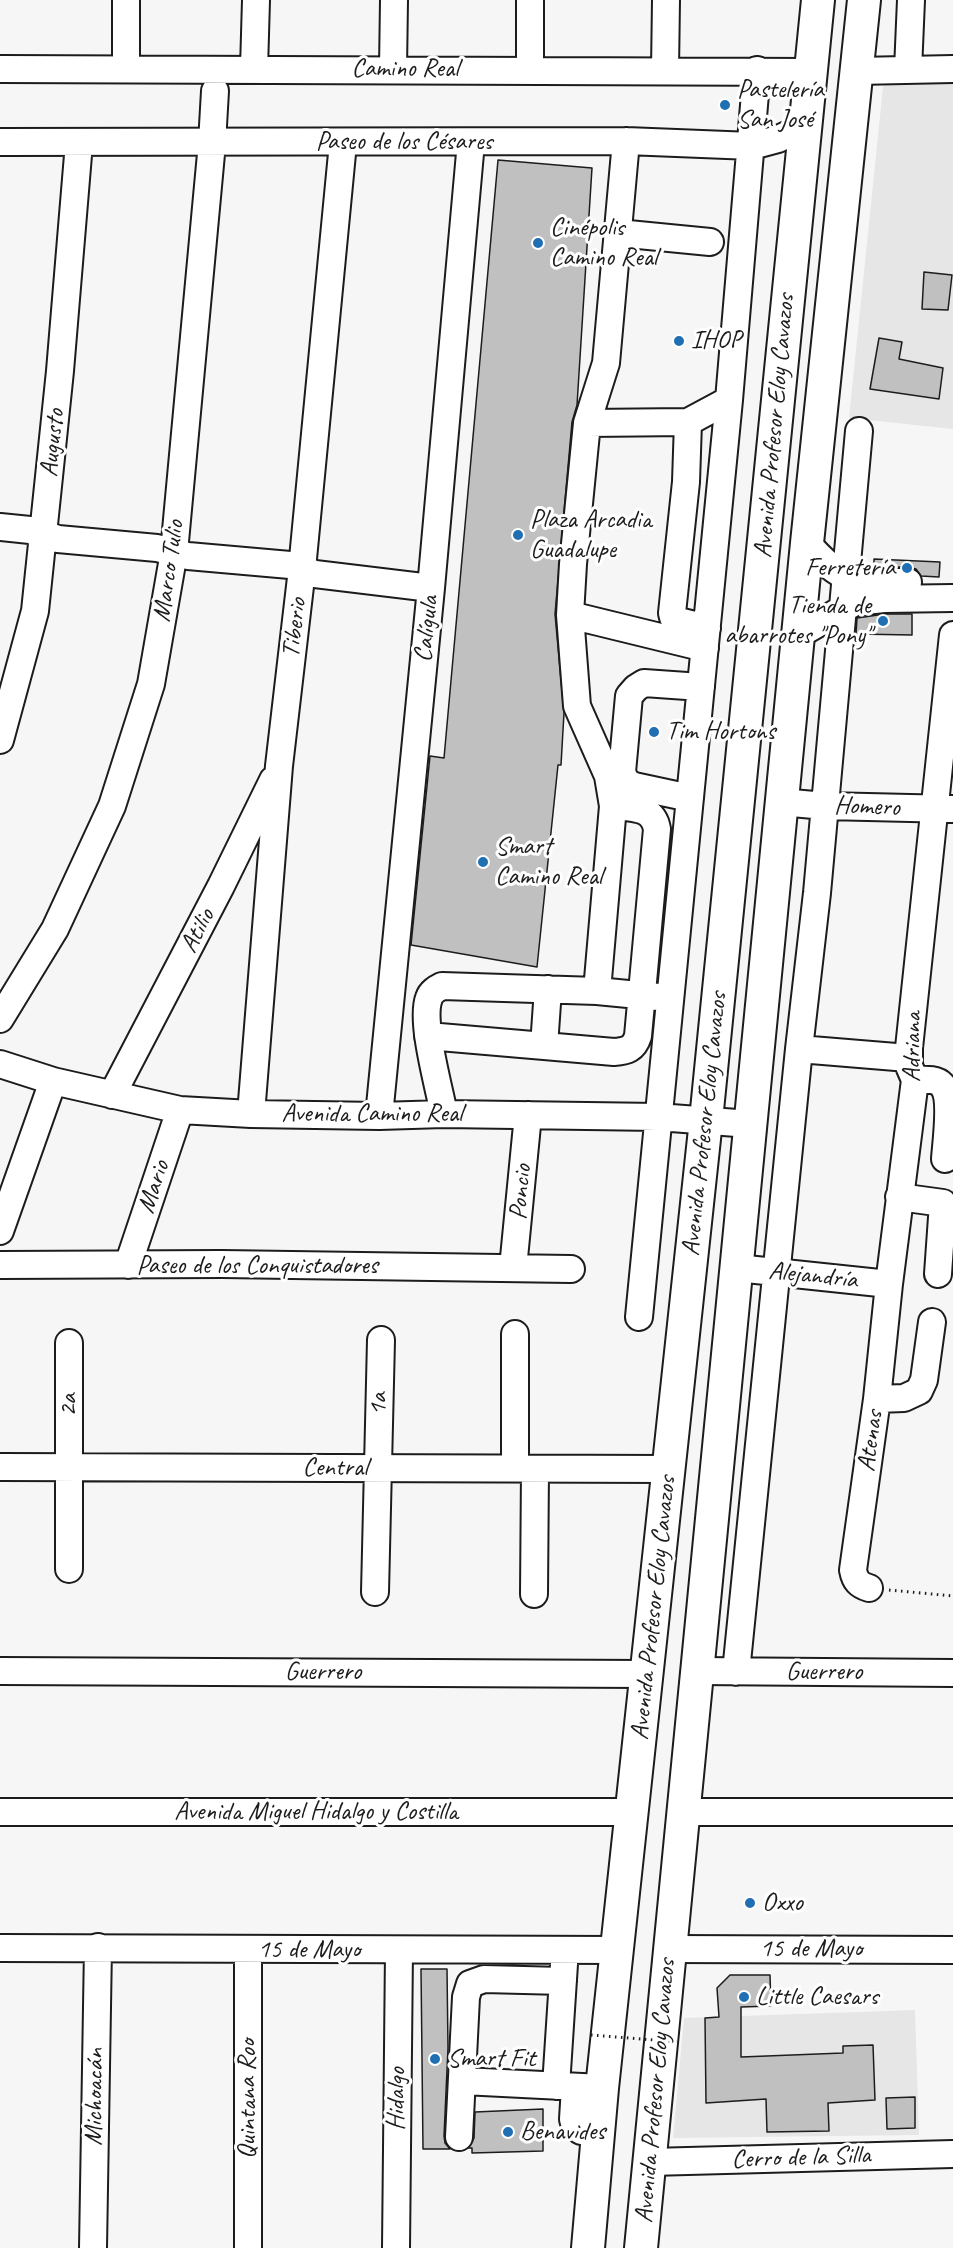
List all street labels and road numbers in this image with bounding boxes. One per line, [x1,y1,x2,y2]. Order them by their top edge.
street label: Camino Real [351,53,459,85]
street label: Paseo de los Césares [316,126,492,158]
street label: Avenida Profesor Eloy Cavazos [748,293,802,559]
street label: Augusto [34,408,72,478]
street label: Marco Tulio [146,518,192,624]
street label: Calígula [408,594,446,664]
street label: Tiberio [276,596,314,660]
street label: Homero [834,790,900,824]
street label: Atilio [174,904,222,958]
street label: Avenida Profesor Eloy Cavazos [676,991,734,1257]
street label: Adriana [897,1012,929,1082]
street label: Avenida Camino Real [282,1098,462,1130]
street label: Mario [131,1157,177,1217]
street label: Poncio [503,1163,539,1221]
street label: Paseo de los Conquistadores [136,1250,378,1282]
street label: Alejandría [767,1256,859,1296]
street label: 1a [363,1392,395,1416]
street label: 2a [53,1393,85,1417]
street label: Atenas [851,1409,891,1473]
street label: Central [302,1452,368,1484]
street label: Avenida Profesor Eloy Cavazos [625,1475,683,1741]
street label: Guerrero [285,1656,361,1688]
street label: Guerrero [786,1656,862,1688]
street label: Avenida Miguel Hidalgo y Costilla [174,1796,458,1828]
street label: 15 de Mayo [760,1933,862,1965]
street label: 15 de Mayo [258,1934,360,1966]
street label: Avenida Profesor Eloy Cavazos [629,1958,683,2224]
street label: Quintana Roo [232,2039,264,2159]
street label: Michoacán [79,2048,111,2146]
street label: Hidalgo [381,2067,413,2131]
street label: Cerro de la Silla [731,2140,871,2176]

